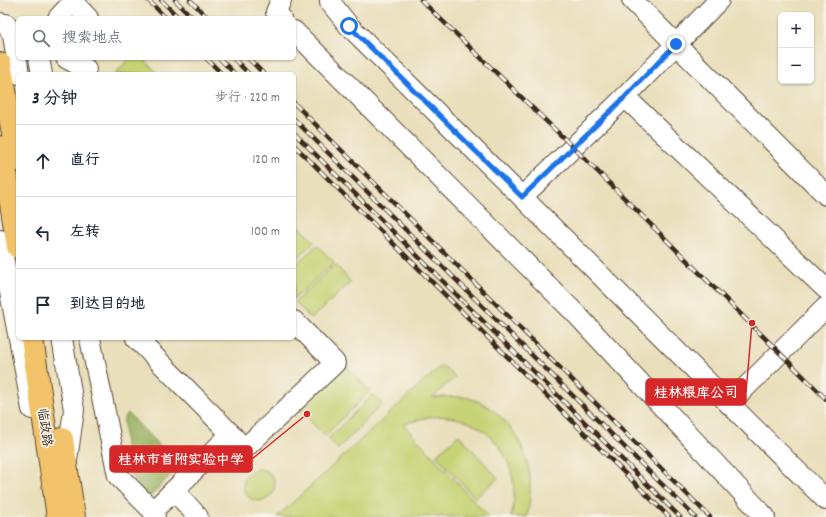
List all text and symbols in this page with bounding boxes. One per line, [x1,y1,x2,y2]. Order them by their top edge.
map controls [778,12,814,84]
button: + [778,12,814,48]
search box [16,16,296,60]
route start [340,17,358,35]
icon: search [30,27,52,49]
text: 搜索地点 [62,28,122,50]
route end [667,35,685,53]
button: − [778,48,814,84]
text: 3 分钟 [32,88,77,112]
text: 步行 · 220 m [215,89,280,108]
icon: ahead [32,150,54,172]
text: 直行 [70,150,100,172]
text: 120 m [252,151,280,170]
icon: left [32,222,54,244]
text: 左转 [70,222,100,244]
text: 100 m [251,223,280,242]
icon: arrive [32,294,54,316]
text: 到达目的地 [70,294,145,316]
callout: 桂林粮库公司 [646,379,746,405]
text: 桂林粮库公司 [654,384,738,404]
street label: 临政路 [31,407,56,448]
callout: 桂林市首附实验中学 [110,446,252,472]
text: 桂林市首附实验中学 [118,451,244,471]

